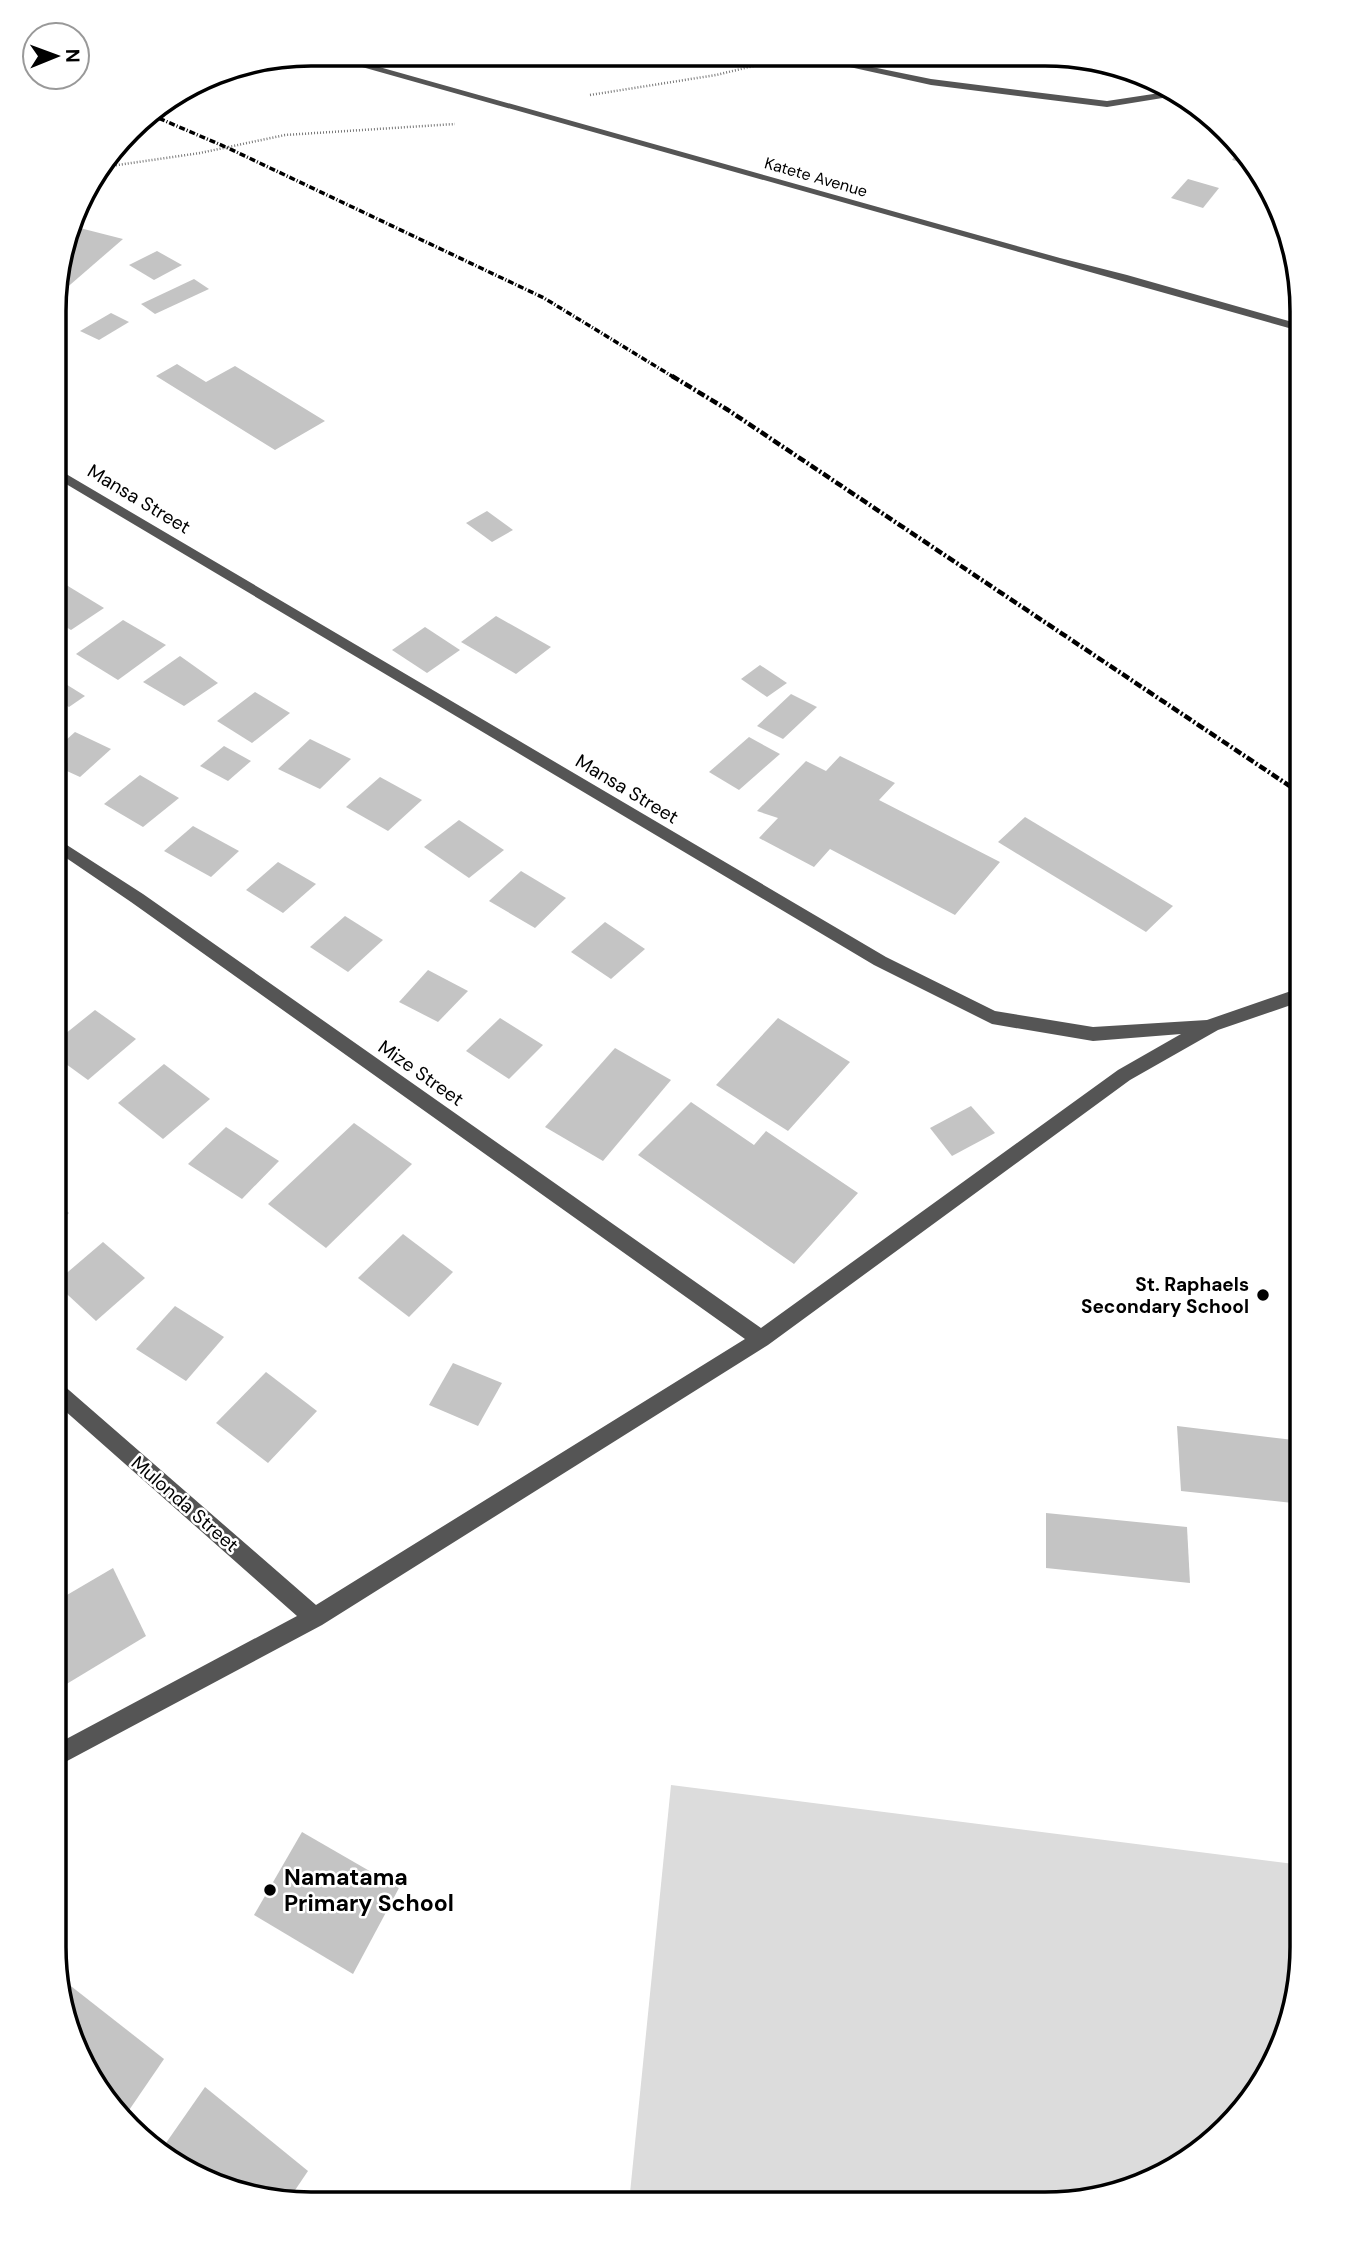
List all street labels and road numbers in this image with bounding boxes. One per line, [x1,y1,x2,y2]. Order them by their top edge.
street label: Katete Avenue [762,152,870,202]
street label: Mansa Street [83,458,195,540]
street label: Mansa Street [571,748,683,830]
street label: Mize Street [373,1034,469,1112]
street label: Mulonda Street [126,1450,244,1558]

